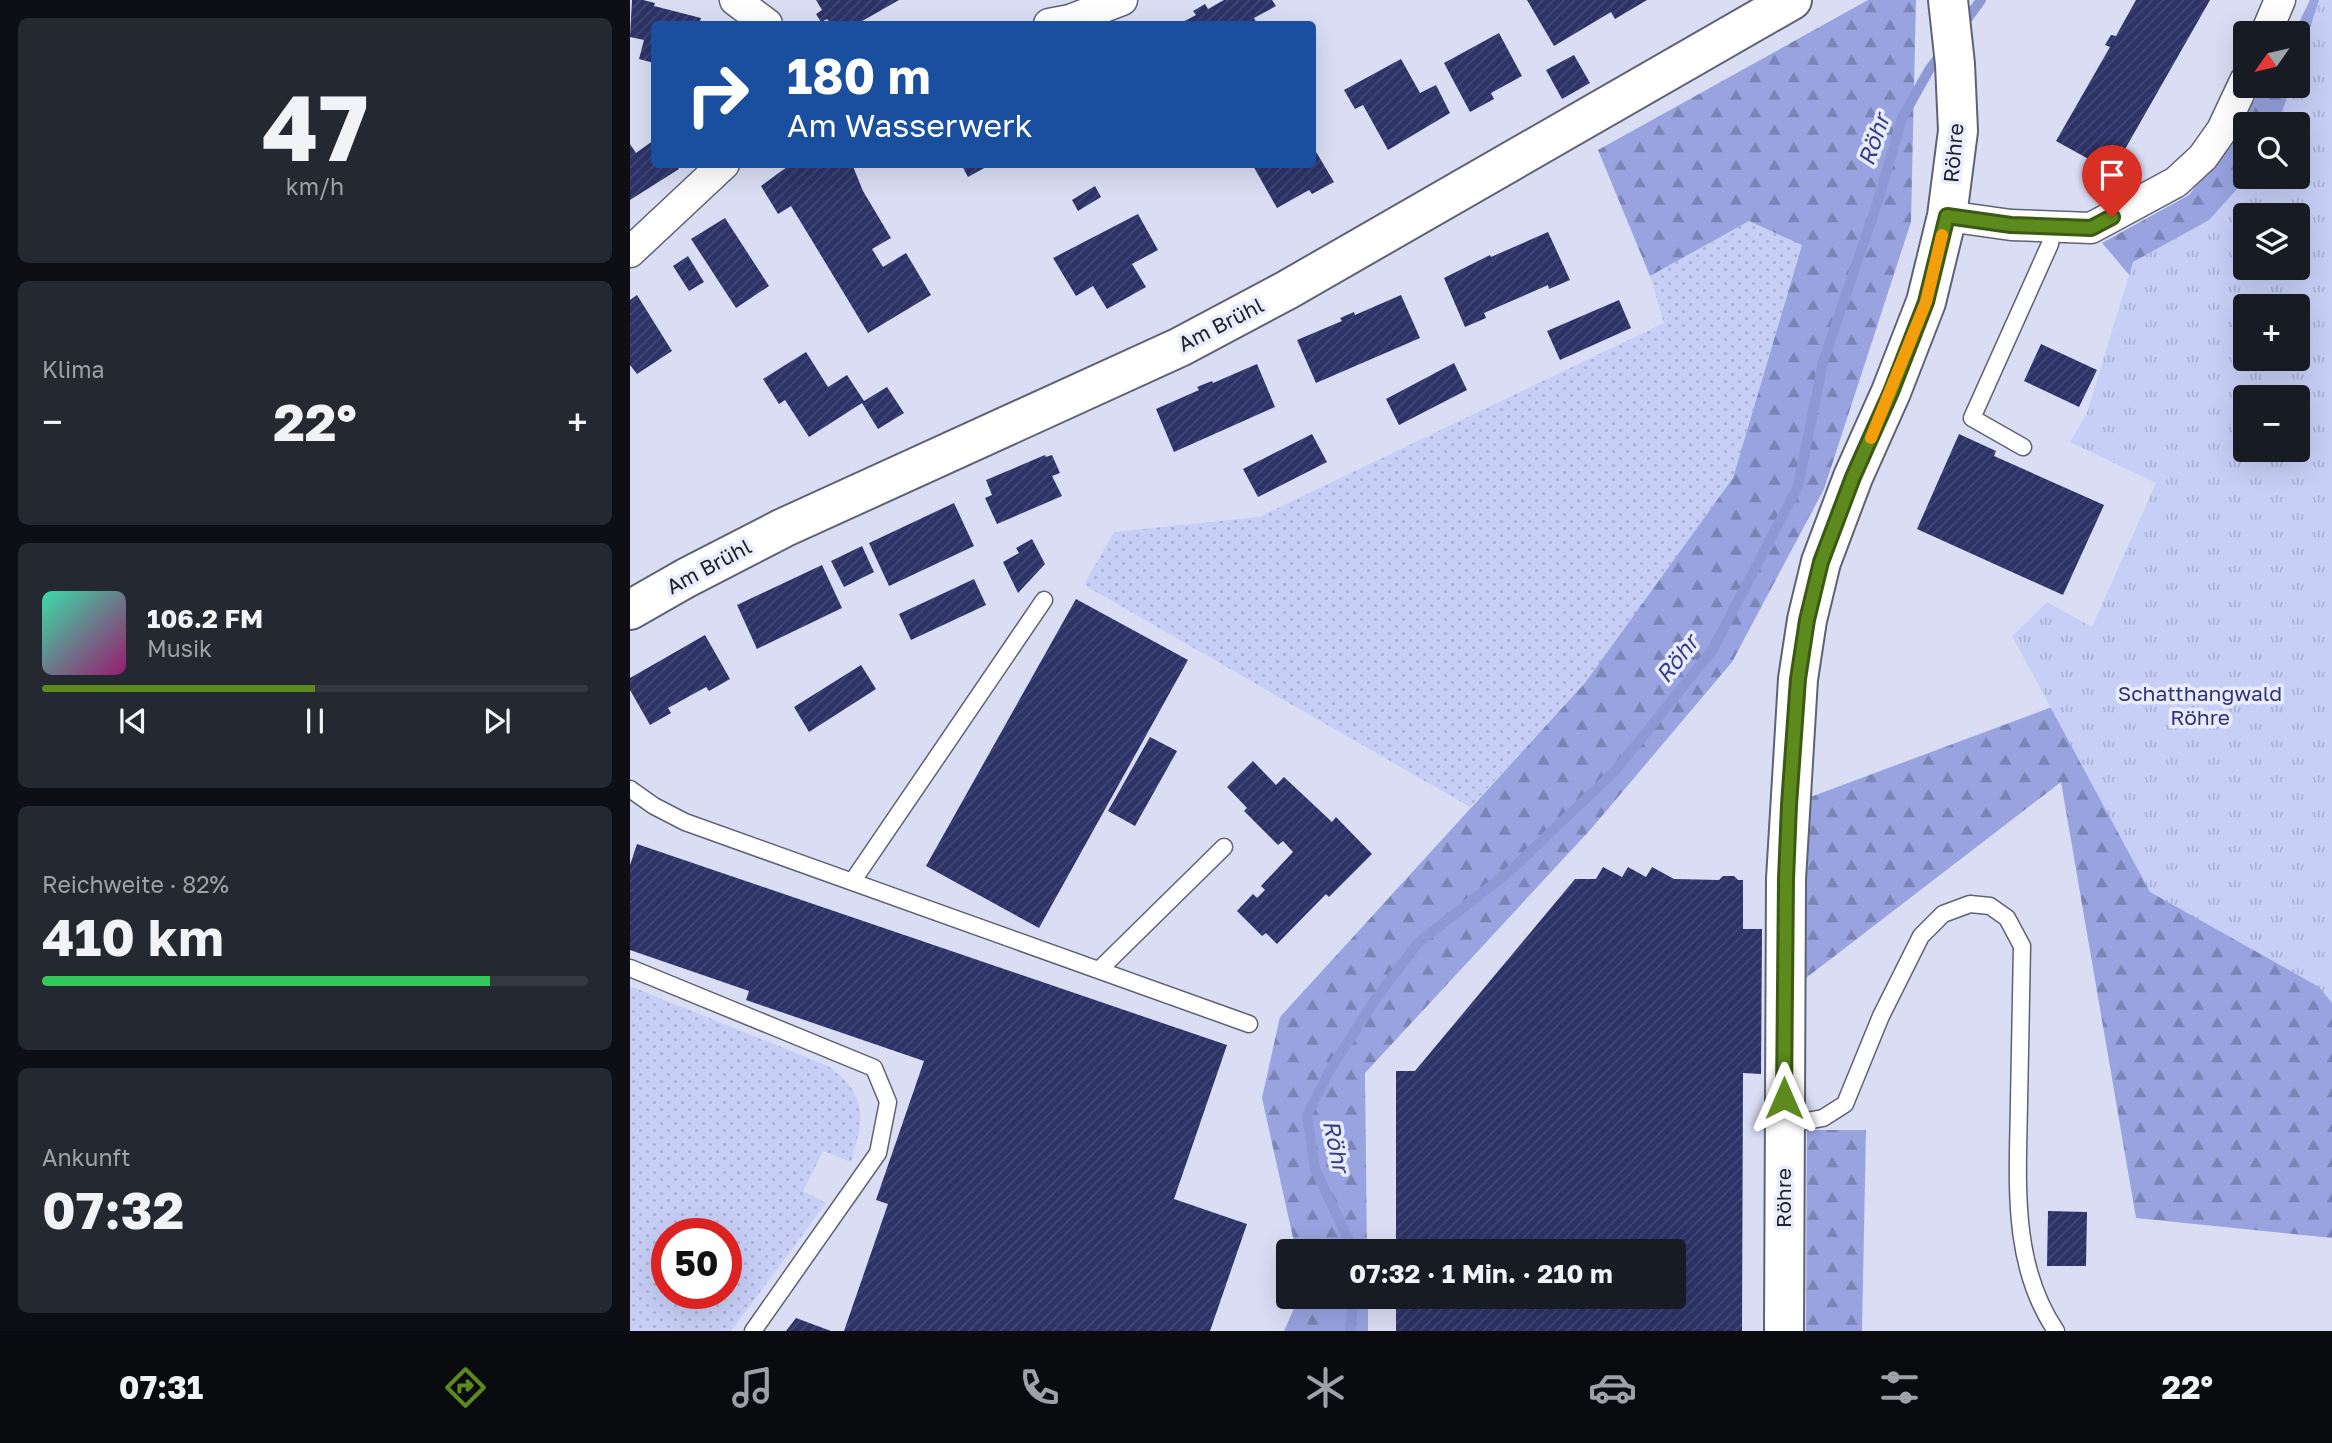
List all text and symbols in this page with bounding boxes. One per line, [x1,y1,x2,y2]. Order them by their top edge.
north arrow [2233,21,2310,98]
map controls [2233,21,2310,462]
text: 180 m [787,46,931,105]
icon: right [672,49,763,140]
text: 47 [262,72,368,181]
text: Am Wasserwerk [787,106,1033,144]
water label: Röhr [1851,108,1896,169]
button: search [2233,112,2310,189]
street label: Röhre [1937,122,1969,184]
pin [2082,145,2142,217]
icon: arrive [2093,156,2131,194]
text: km/h [286,172,344,200]
button: layers [2233,203,2310,280]
street label: Am Brühl [1173,292,1268,357]
button: + [2233,294,2310,371]
text: Klima [42,355,105,383]
button: − [2233,385,2310,462]
text: 22° [273,390,357,452]
text: − [42,399,63,444]
text: + [567,399,588,444]
street label: Am Brühl [662,533,755,599]
text: 106.2 FM [147,603,263,634]
water label: Röhr [1649,627,1705,688]
text: Musik [147,634,212,662]
park label: Schatthangwald Röhre [2118,680,2282,730]
icon: previous [114,702,152,740]
icon: pause [296,702,334,740]
icon: next [478,702,516,740]
text: Reichweite · 82% [42,870,229,898]
text: 410 km [42,905,224,967]
position arrow [1747,1061,1821,1135]
water label: Röhr [1318,1117,1357,1177]
text: Ankunft [42,1143,130,1171]
street label: Röhre [1770,1168,1796,1228]
text: 07:32 [42,1178,184,1240]
speed limit sign: 50 [651,1218,742,1309]
text: 07:32 · 1 Min. · 210 m [1349,1258,1613,1289]
icon: directions [441,1363,490,1412]
icon: music [728,1363,777,1412]
icon: phone [1015,1363,1064,1412]
icon: climate [1301,1363,1350,1412]
icon: car [1588,1363,1637,1412]
icon: filters [1875,1363,1924,1412]
text: 07:31 [119,1368,203,1406]
text: 22° [2161,1368,2213,1406]

